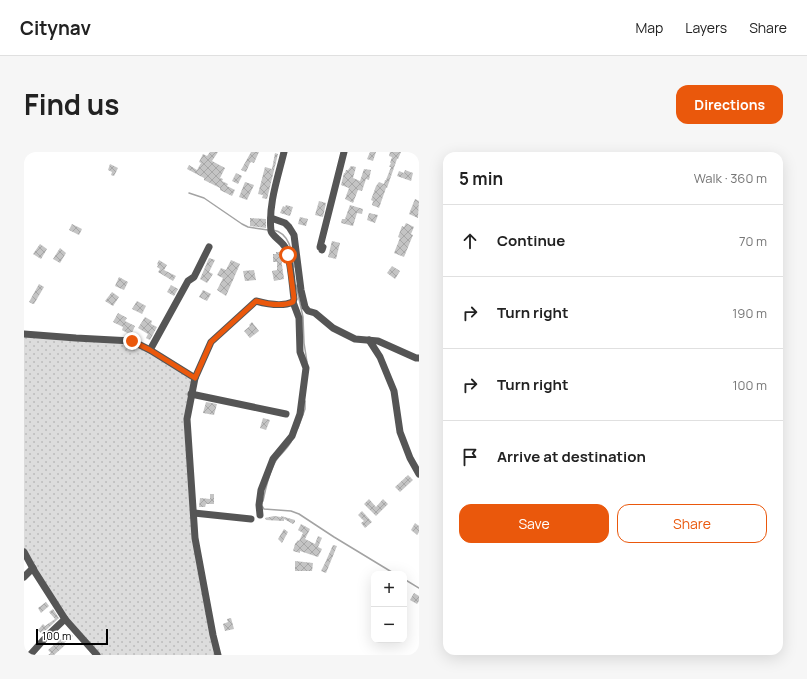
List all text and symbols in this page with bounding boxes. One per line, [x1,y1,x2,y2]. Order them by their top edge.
text: Citynav [20,15,91,41]
text: Map [635,18,663,37]
text: Layers [685,18,727,37]
text: Share [749,18,787,37]
text: Find us [24,85,119,123]
button: Directions [676,85,783,124]
text: 5 min [459,167,503,190]
text: Walk · 360 m [694,169,767,187]
icon: ahead [459,230,481,252]
text: Continue [497,230,565,251]
text: 70 m [739,232,767,250]
route start [279,246,297,264]
icon: right [459,302,481,324]
text: Turn right [497,302,568,323]
text: 190 m [732,304,767,322]
route end [123,332,141,350]
icon: right [459,374,481,396]
text: Turn right [497,374,568,395]
text: 100 m [732,376,767,394]
icon: arrive [459,446,481,468]
text: Arrive at destination [497,446,646,467]
button: Save [459,504,609,543]
button: Share [617,504,767,543]
map controls [371,571,407,643]
button: + [371,571,407,607]
button: − [371,607,407,643]
scale bar [36,627,108,646]
text: 100 m [42,628,71,643]

